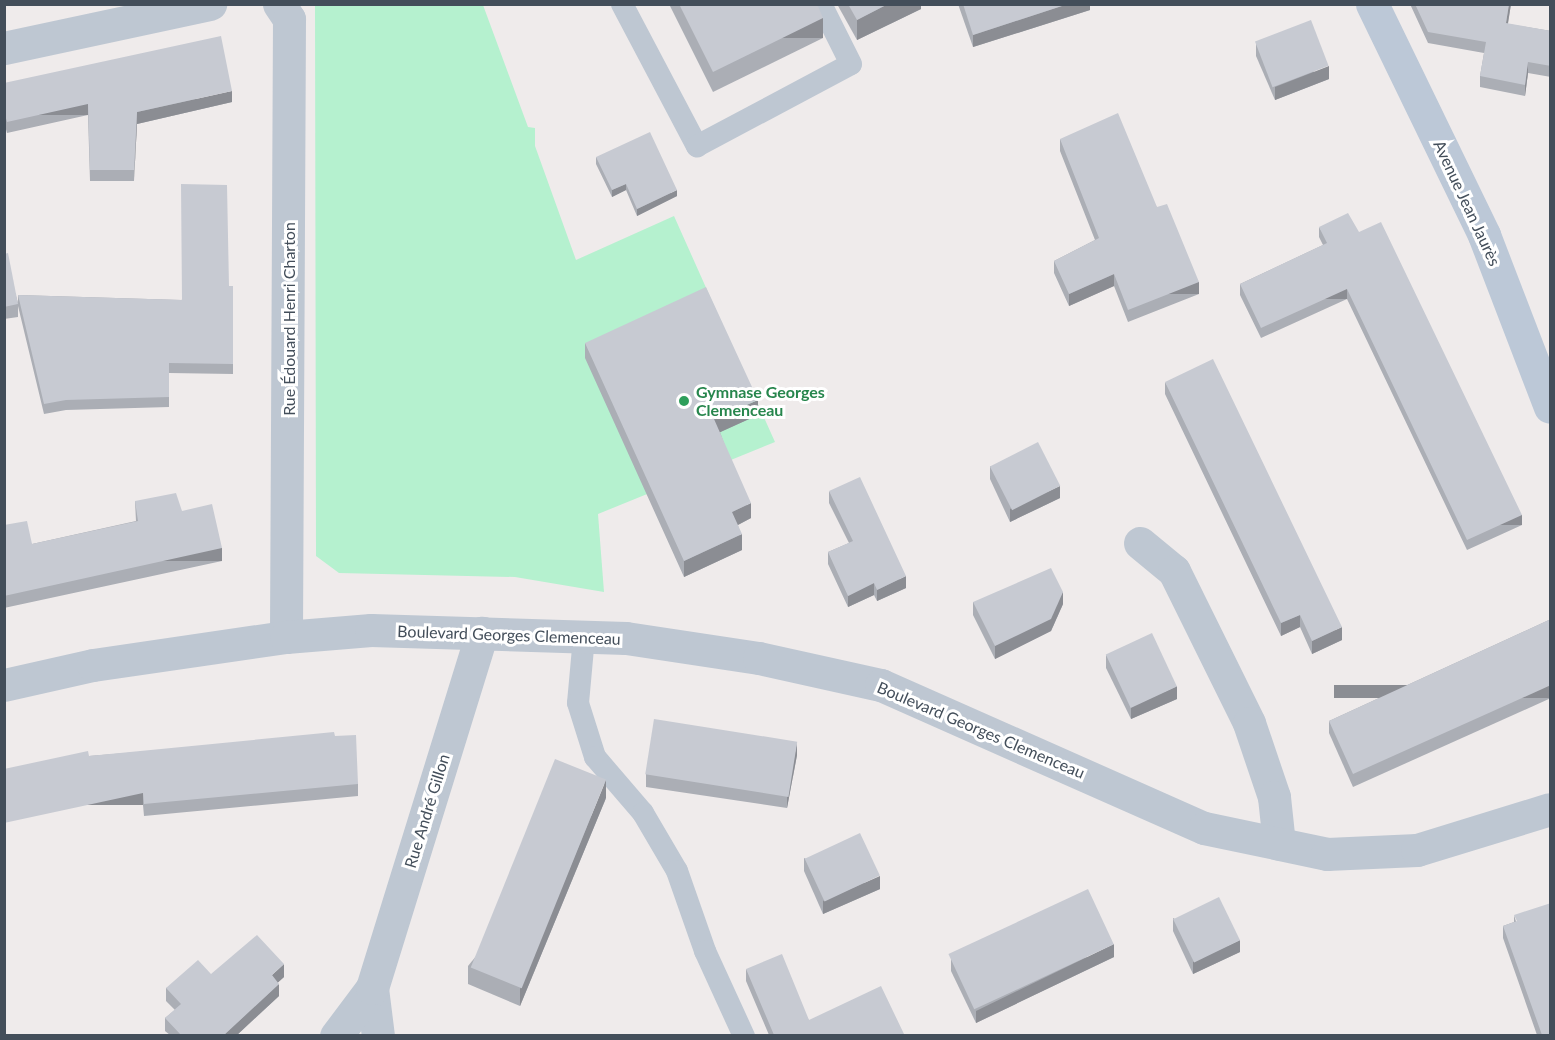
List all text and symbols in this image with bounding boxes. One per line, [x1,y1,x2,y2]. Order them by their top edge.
street label: Avenue Jean Jaurès [1429,137,1505,269]
street label: Rue Édouard Henri Charton [279,222,299,416]
place label: Gymnase Georges Clemenceau [696,382,825,420]
marker: Gymnase Georges Clemenceau [677,394,691,408]
street label: Boulevard Georges Clemenceau [397,622,621,648]
street label: Boulevard Georges Clemenceau [874,677,1088,783]
street label: Rue André Gillon [400,751,454,871]

